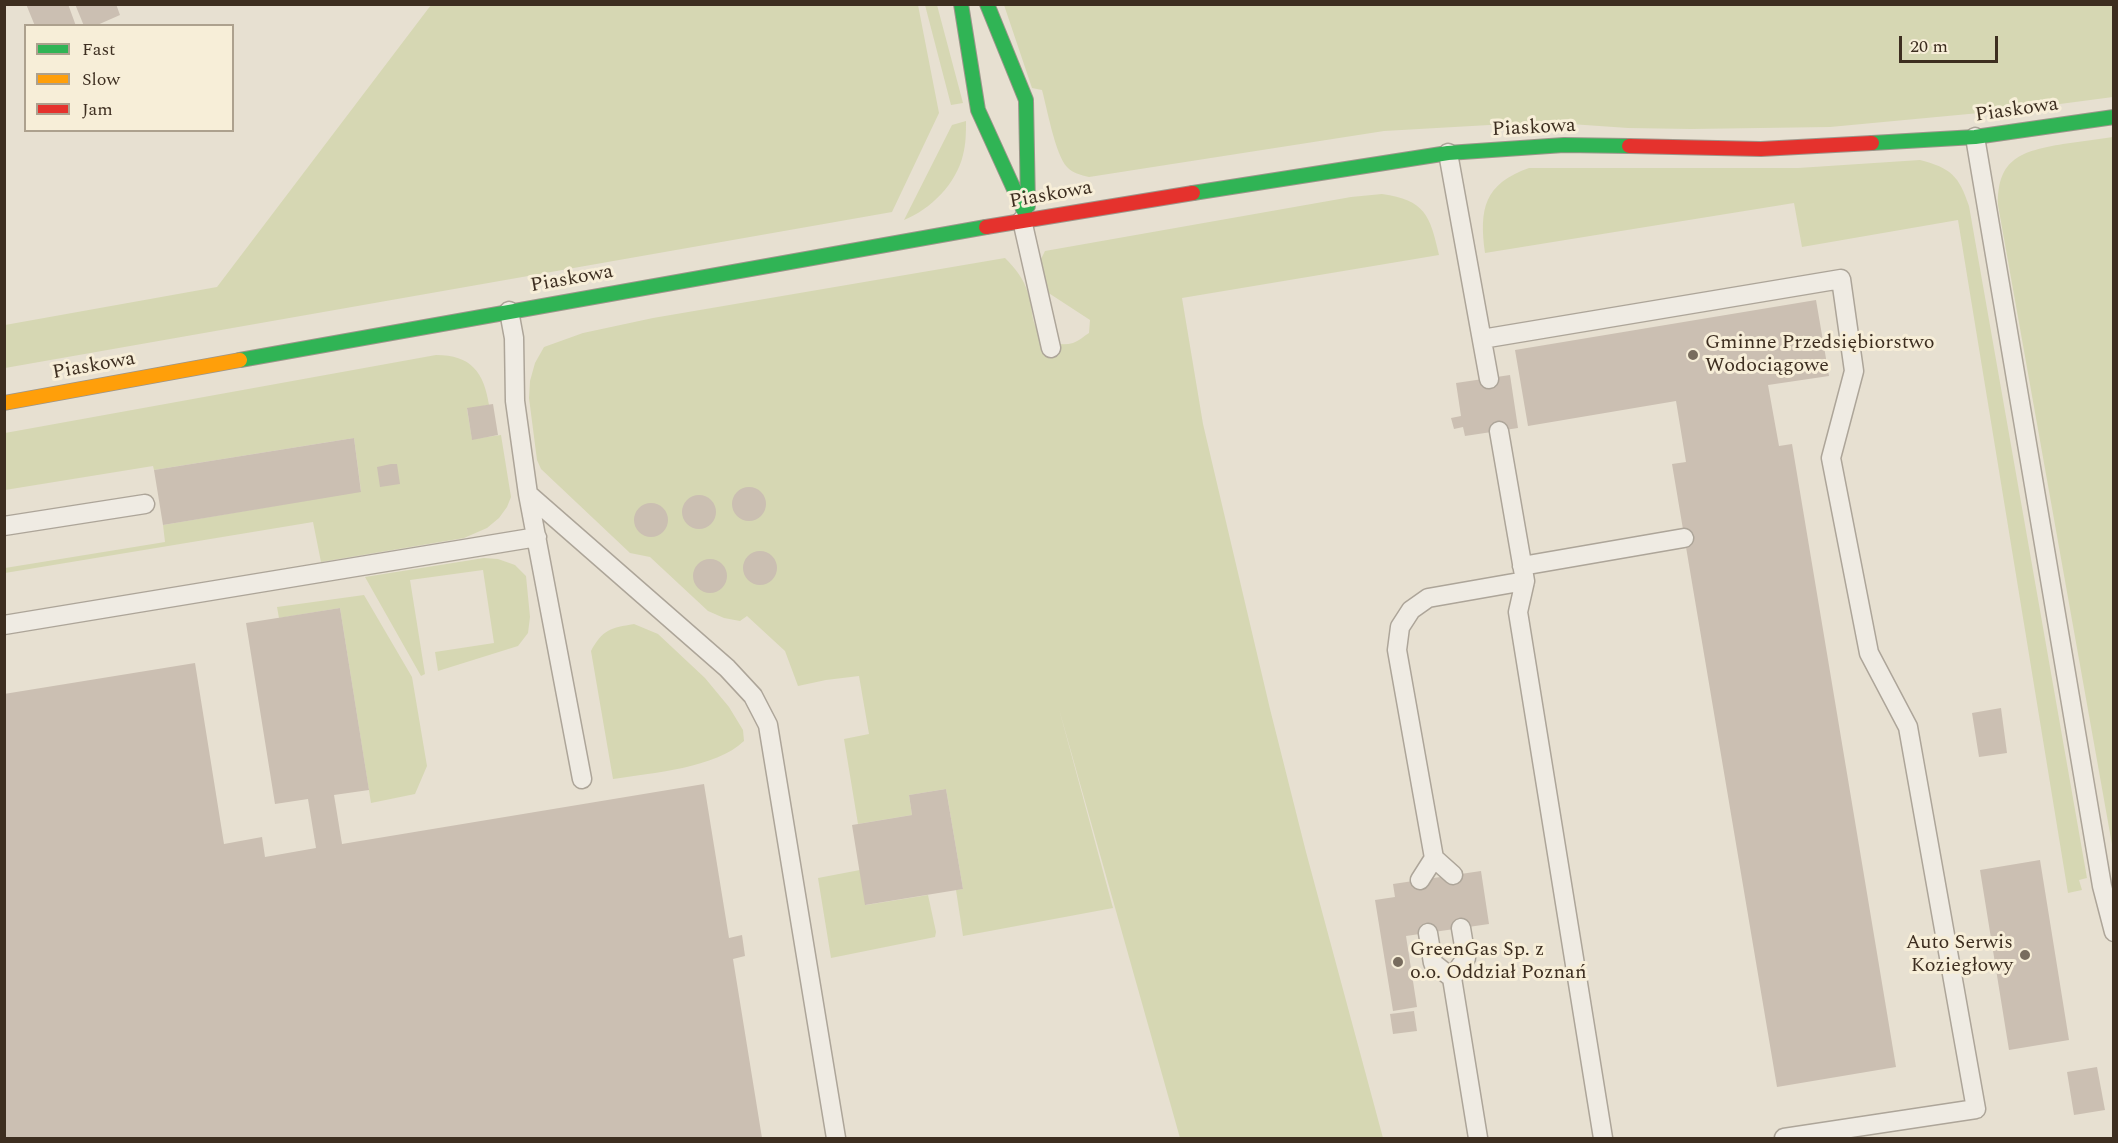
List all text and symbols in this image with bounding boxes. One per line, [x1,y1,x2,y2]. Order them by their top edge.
legend [24,24,234,132]
scale bar [1902,24,2001,62]
text: 20 m [1910,33,1948,60]
text: Fast [82,36,115,63]
text: Slow [82,66,120,93]
street label: Piaskowa [1974,93,2060,129]
text: Jam [82,96,113,123]
street label: Piaskowa [1492,115,1576,143]
street label: Piaskowa [1008,177,1094,215]
street label: Piaskowa [529,261,615,299]
place label: Gminne Przedsiębiorstwo Wodociągowe [1705,332,1935,379]
street label: Piaskowa [51,348,137,386]
marker: Gminne Przedsiębiorstwo Wodociągowe [1686,348,1700,362]
place label: Auto Serwis Koziegłowy [1906,932,2013,979]
place label: GreenGas Sp. z o.o. Oddział Poznań [1410,939,1587,986]
marker: Auto Serwis Koziegłowy [2018,948,2032,962]
marker: GreenGas Sp. z o.o. Oddział Poznań [1391,955,1405,969]

